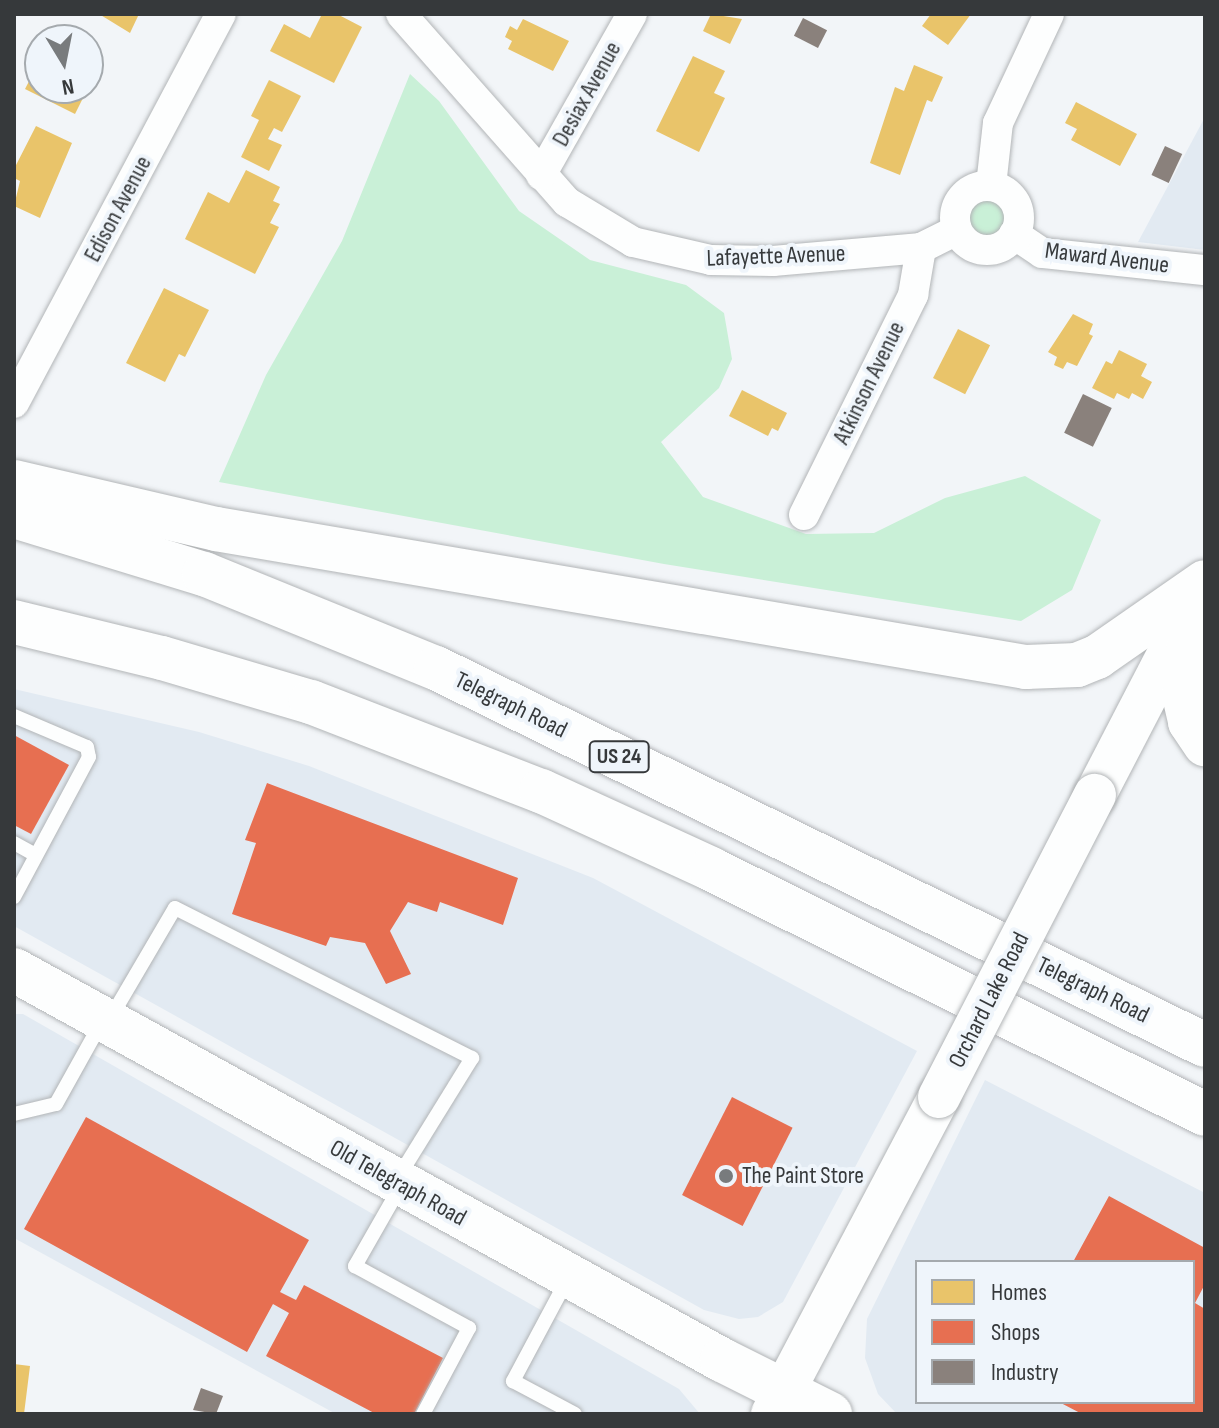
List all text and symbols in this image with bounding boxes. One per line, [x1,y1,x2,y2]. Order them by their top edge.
north arrow [24,24,104,104]
street label: Desiax Avenue [546,37,628,151]
text: N [60,72,76,100]
street label: Edison Avenue [78,151,158,267]
street label: Maward Avenue [1043,236,1171,280]
street label: Lafayette Avenue [706,239,846,273]
street label: Atkinson Avenue [827,317,911,449]
street label: Telegraph Road [450,665,572,745]
road number: US 24 [587,739,651,775]
street label: Orchard Lake Road [943,927,1035,1073]
street label: Telegraph Road [1032,950,1154,1030]
street label: Old Telegraph Road [325,1134,471,1232]
place label: The Paint Store [742,1162,864,1190]
marker: The Paint Store [717,1167,735,1185]
legend [915,1260,1195,1404]
text: Homes [991,1278,1047,1307]
text: Shops [991,1318,1040,1347]
text: Industry [991,1358,1058,1387]

